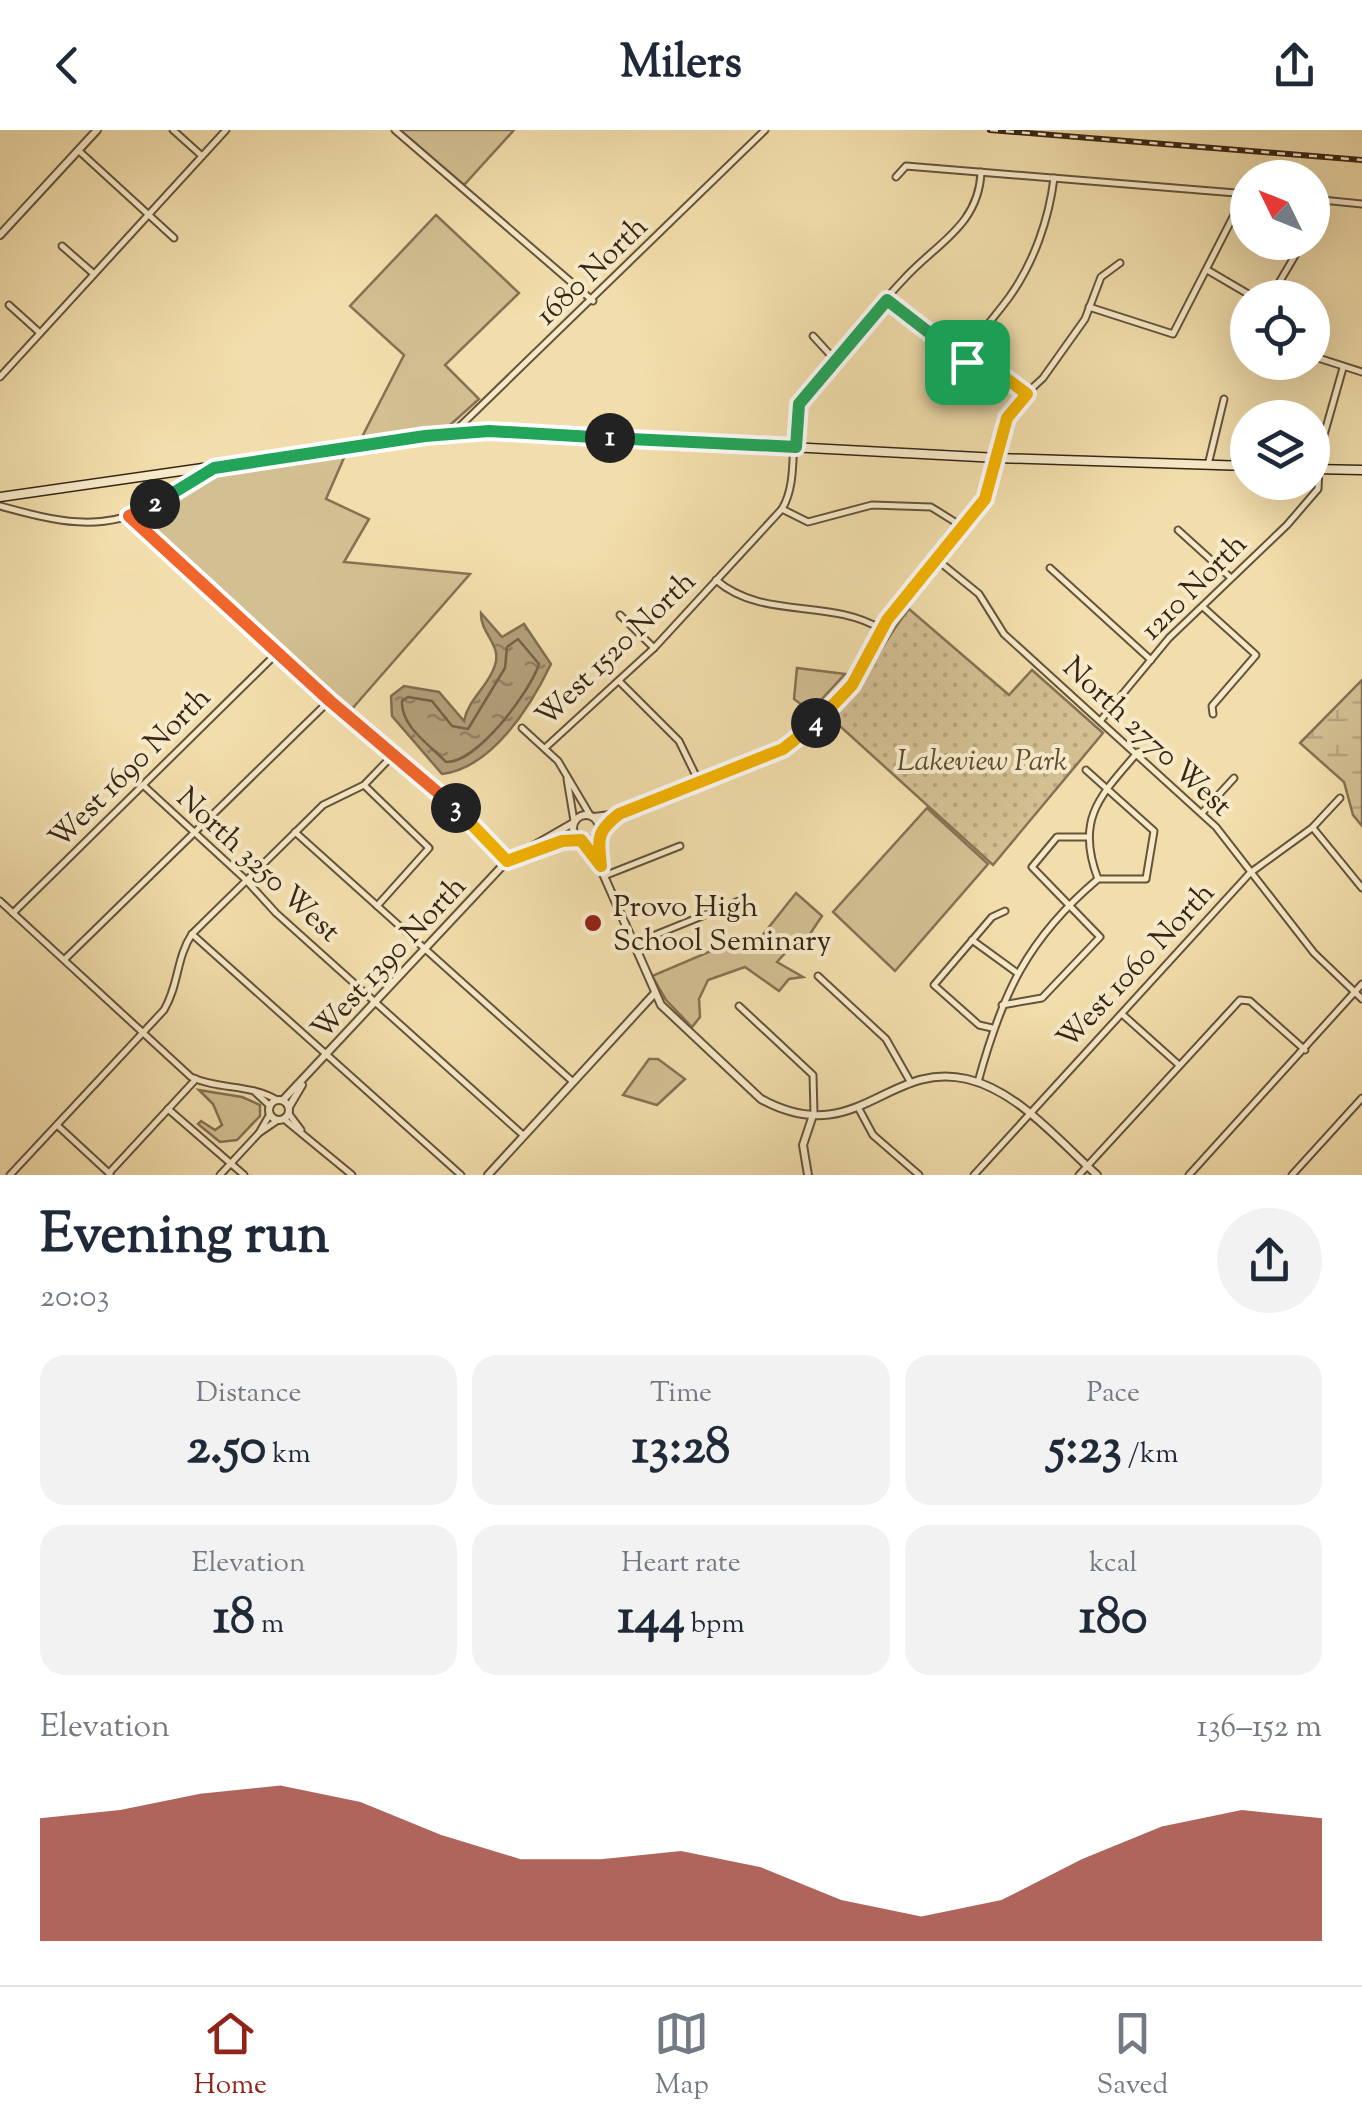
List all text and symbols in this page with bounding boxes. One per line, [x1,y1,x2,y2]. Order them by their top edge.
text: Milers [620,33,742,98]
icon: back [40,38,95,93]
icon: share [1267,38,1322,93]
north arrow [1230,160,1330,260]
map controls [1230,160,1330,500]
street label: 1680 North [527,207,659,336]
button: locate [1230,280,1330,380]
pin [925,320,1010,405]
icon: arrive [940,335,995,390]
button: layers [1230,400,1330,500]
pin: 1 [585,413,635,463]
text: 1 [605,418,615,458]
pin: 2 [130,479,180,529]
text: 2 [148,484,162,524]
street label: 1210 North [1132,524,1258,651]
street label: West 1520 North [527,562,707,738]
street label: North 2770 West [1052,648,1241,828]
street label: West 1690 North [40,678,222,860]
pin: 4 [791,698,841,748]
text: 4 [809,703,823,743]
park label: Lakeview Park [897,741,1067,784]
street label: North 3250 West [166,778,349,953]
pin: 3 [431,783,481,833]
text: 3 [450,788,462,828]
street label: West 1390 North [302,867,478,1050]
street label: West 1060 North [1048,873,1226,1060]
place label: Provo High School Seminary [613,887,832,964]
marker: Provo High School Seminary [582,912,604,934]
text: Evening run [40,1198,329,1277]
button: share [1217,1208,1322,1313]
text: 20:03 [40,1275,109,1321]
text: Distance [196,1374,301,1414]
text: Time [650,1374,712,1414]
text: Pace [1087,1374,1140,1414]
text: 2.50 [187,1414,266,1486]
text: 13:28 [632,1414,730,1486]
text: 5:23 [1048,1414,1122,1486]
text: km [266,1435,311,1475]
text: /km [1122,1435,1178,1475]
text: Elevation [192,1544,305,1584]
text: Heart rate [621,1544,741,1584]
text: kcal [1089,1544,1137,1584]
text: 18 [213,1584,255,1656]
text: 144 [617,1584,685,1656]
text: 180 [1079,1584,1148,1656]
text: m [255,1605,284,1645]
text: bpm [685,1605,745,1645]
text: Elevation [40,1705,170,1751]
text: 136–152 m [1197,1705,1322,1751]
tab: Home [194,2006,267,2106]
tab: Map [654,2006,709,2106]
tab: Saved [1096,2006,1168,2106]

